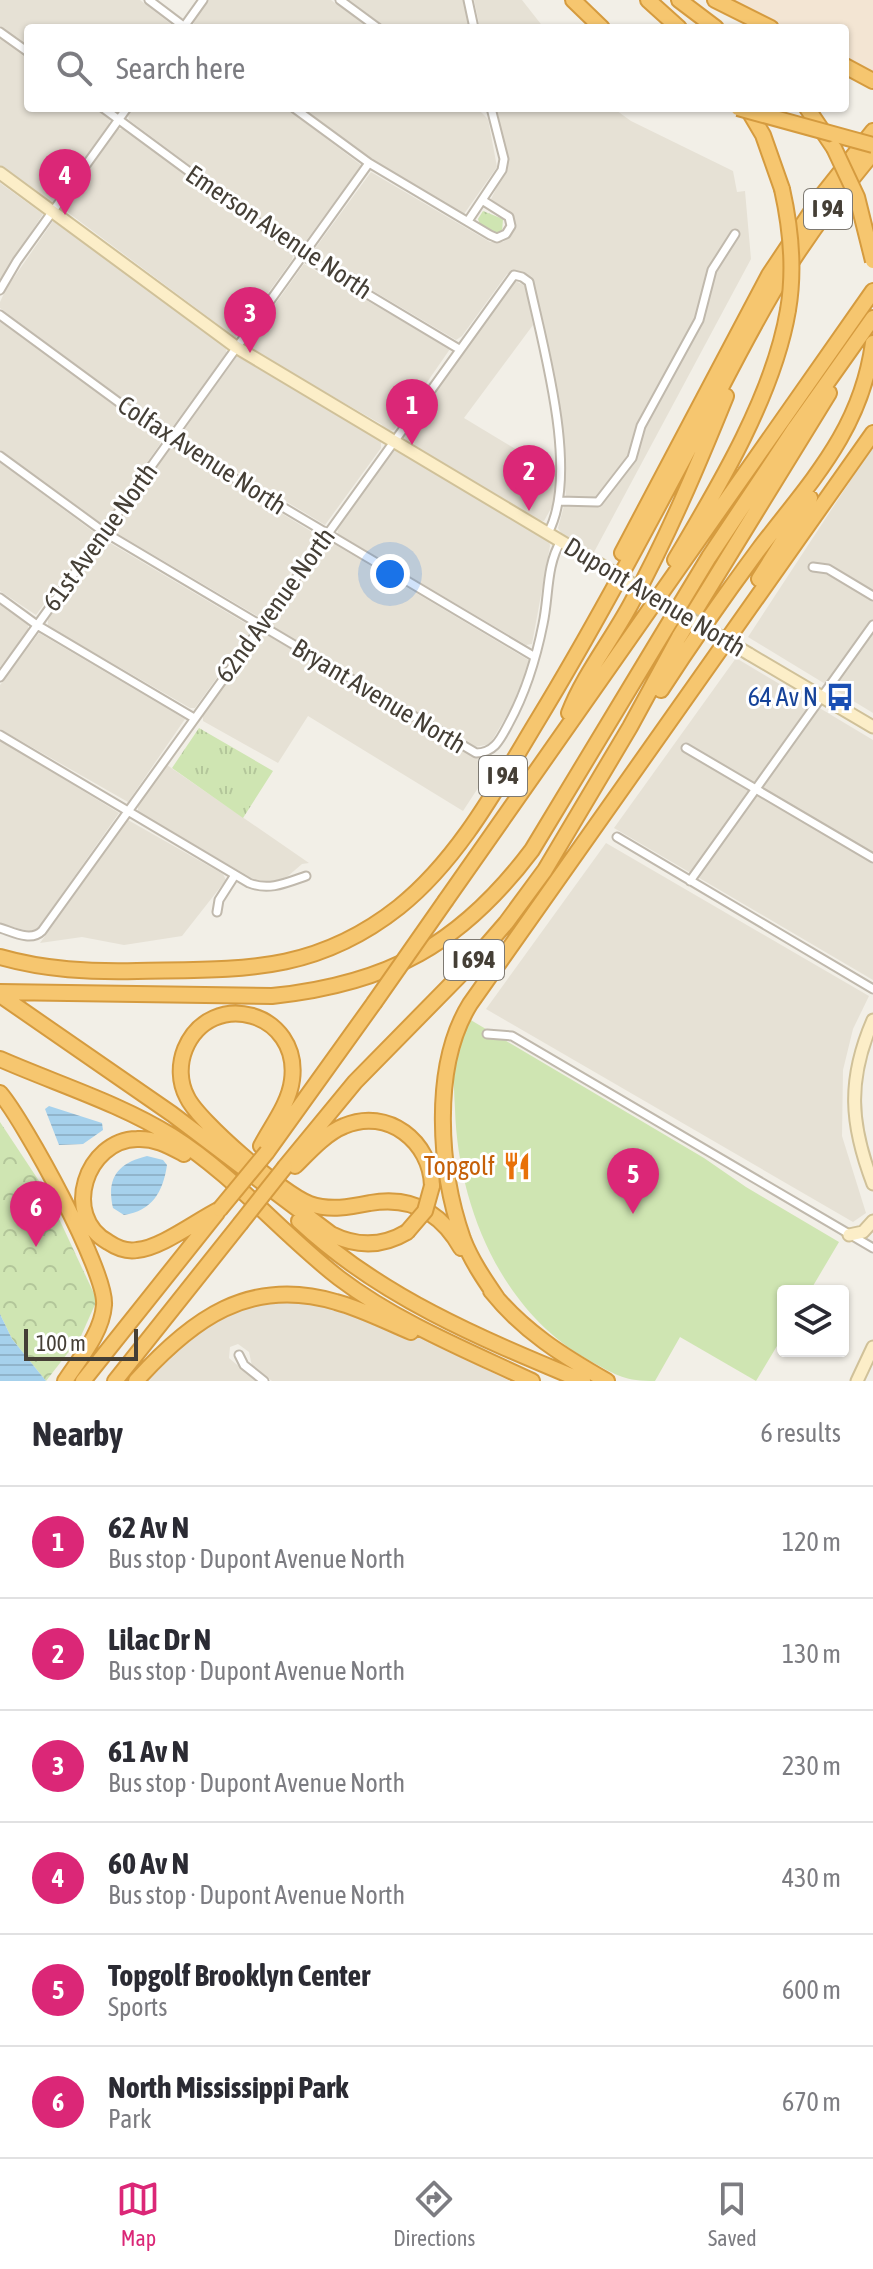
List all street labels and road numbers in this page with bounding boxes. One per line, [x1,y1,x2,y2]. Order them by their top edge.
street label: Emerson Avenue North [180,159,378,305]
road number: I 94 [804,189,852,229]
street label: Colfax Avenue North [112,389,292,521]
street label: 61st Avenue North [36,457,164,617]
street label: 62nd Avenue North [209,522,341,688]
street label: Dupont Avenue North [559,531,751,663]
street label: Bryant Avenue North [287,632,471,760]
road number: I 94 [479,756,527,796]
road number: I 694 [444,940,504,980]

